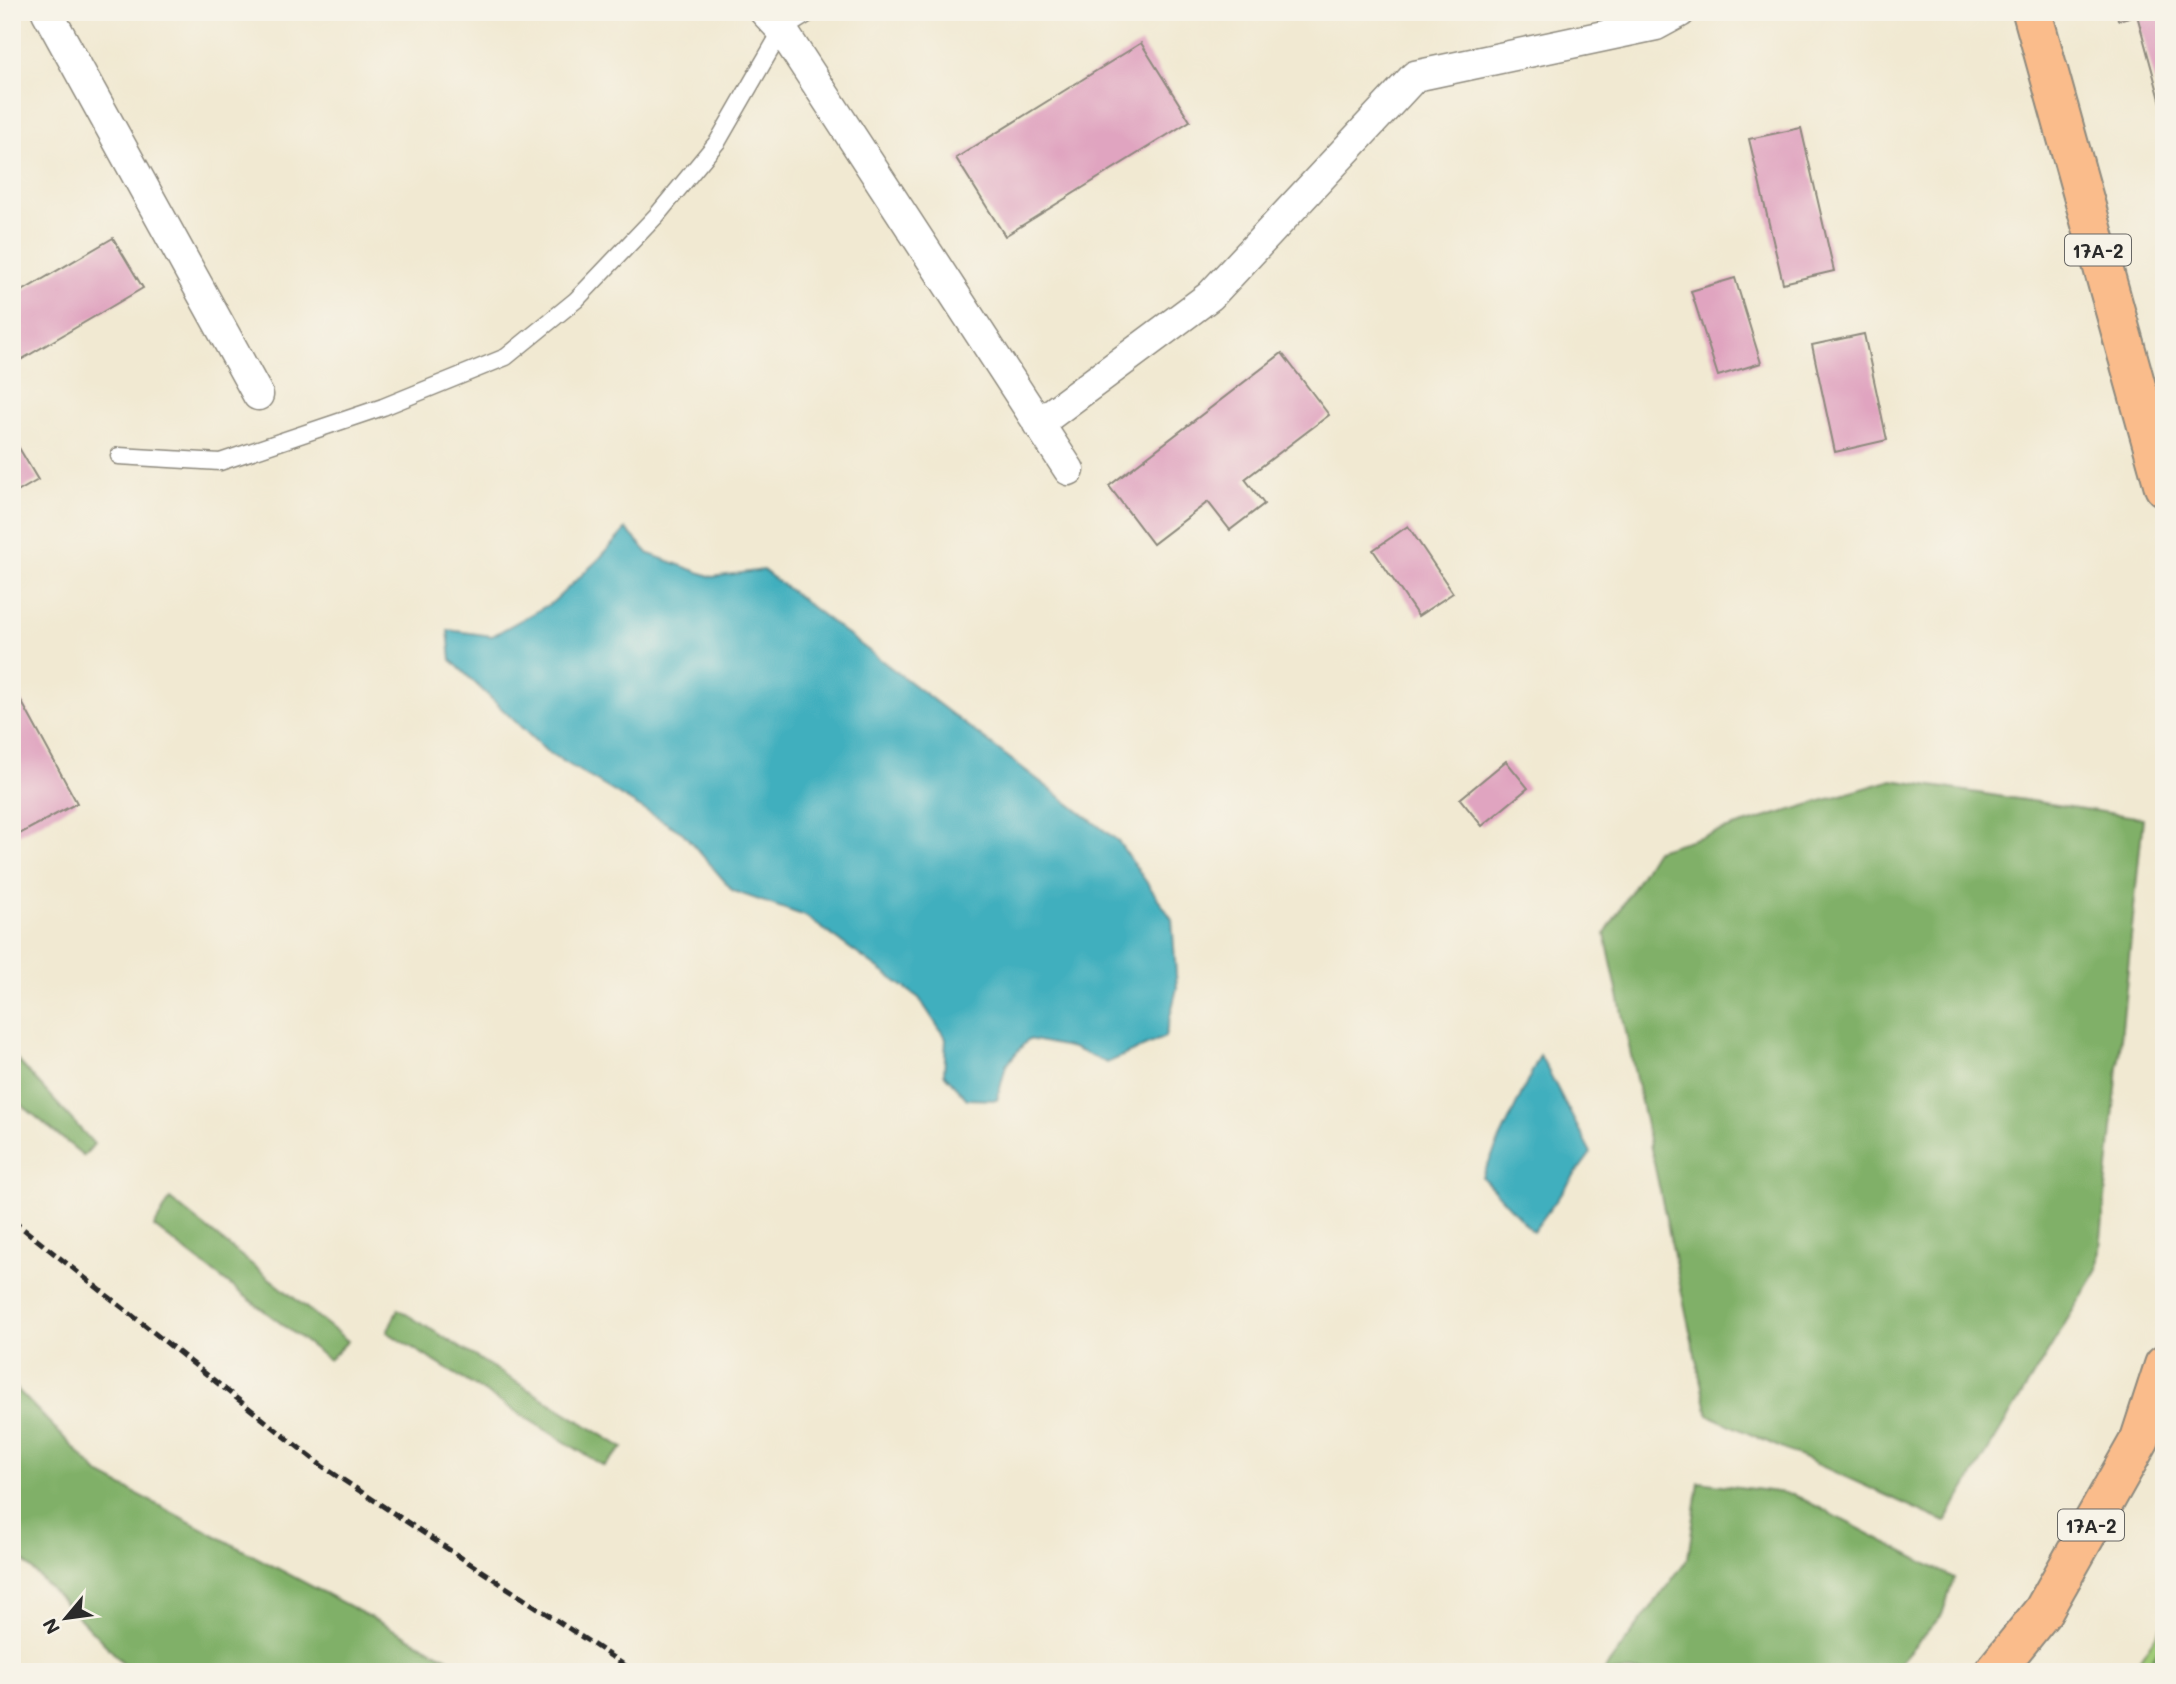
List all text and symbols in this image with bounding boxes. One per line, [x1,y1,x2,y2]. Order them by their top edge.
road number: 17А-2 [2065,234,2131,266]
road number: 17А-2 [2058,1510,2124,1540]
north arrow [32,1582,102,1652]
text: N [36,1614,65,1639]

